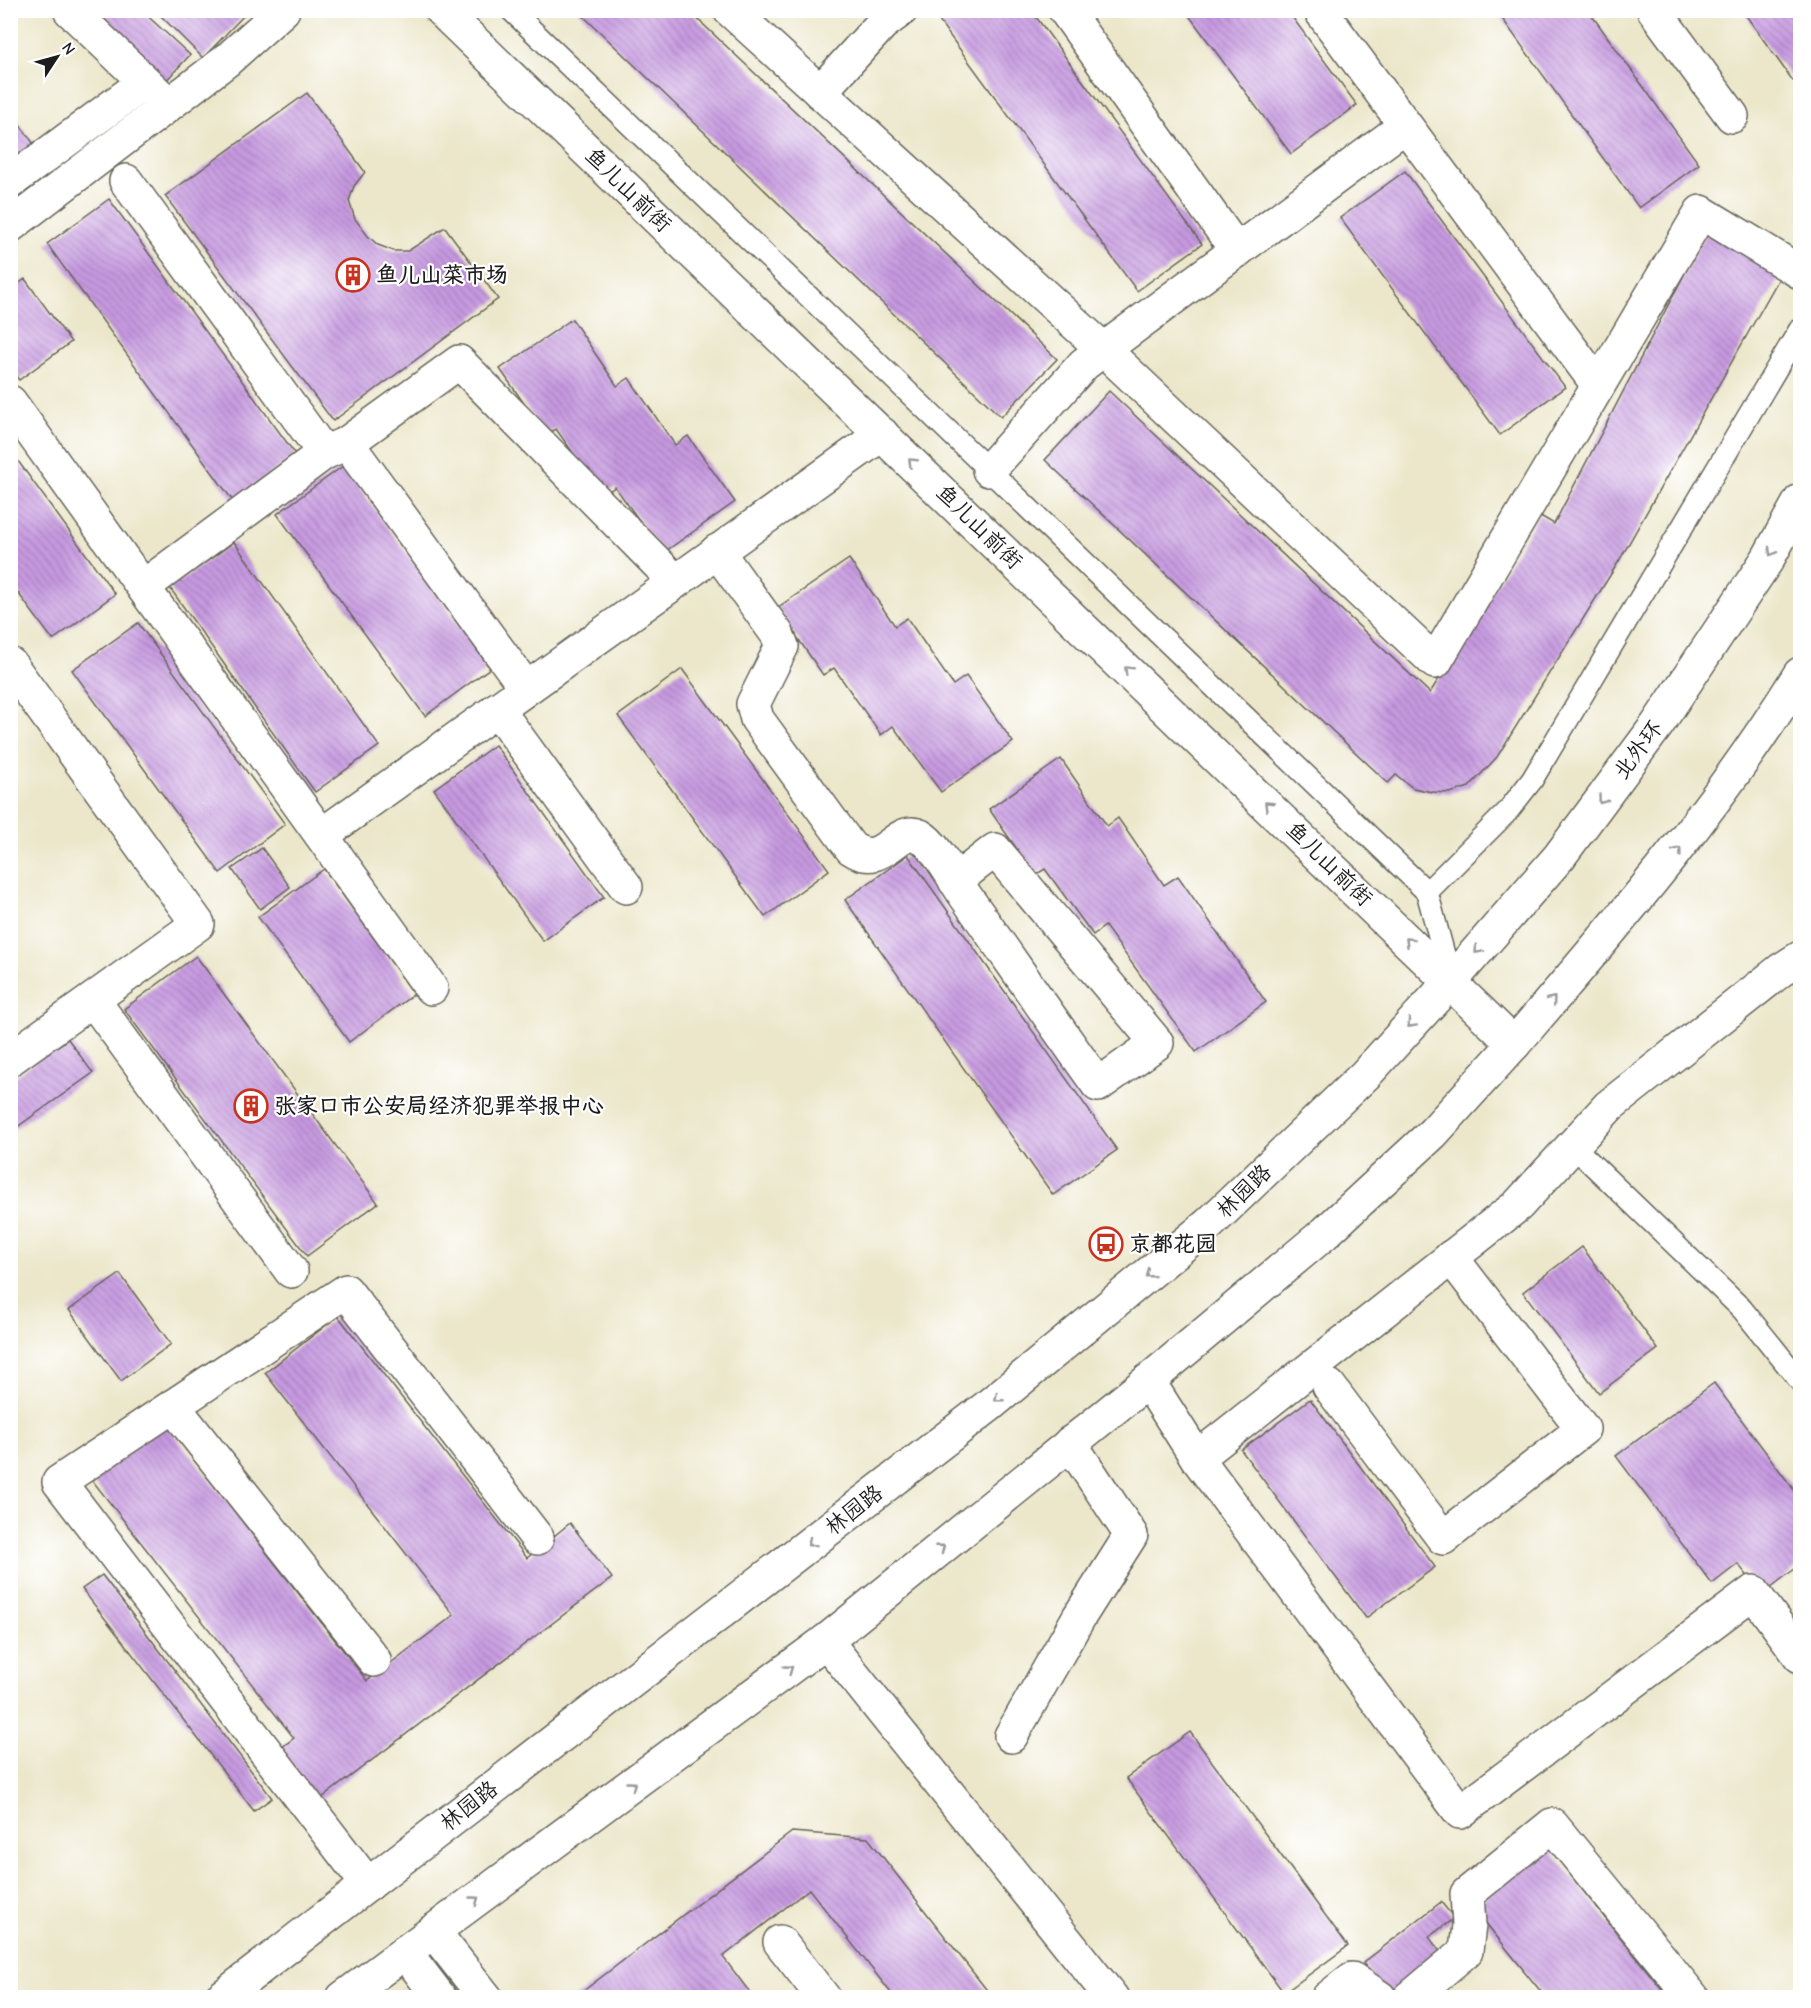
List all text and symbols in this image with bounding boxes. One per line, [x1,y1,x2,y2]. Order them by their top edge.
north arrow [27,27,87,87]
text: N [58,39,79,58]
street label: 鱼儿山前街 [579,142,677,238]
building icon: 鱼儿山菜市场 [335,257,371,293]
place label: 鱼儿山菜市场 [376,262,508,288]
one-way arrow [908,459,919,470]
street label: 鱼儿山前街 [930,479,1028,575]
one-way arrow [1767,546,1779,556]
one-way arrow [1124,667,1135,678]
street label: 北外环 [1608,716,1668,784]
one-way arrow [1598,793,1609,804]
one-way arrow [1265,802,1276,813]
street label: 鱼儿山前街 [1280,816,1378,912]
one-way arrow [1671,846,1682,857]
one-way arrow [1405,937,1416,948]
one-way arrow [1474,943,1485,954]
one-way arrow [1545,996,1556,1007]
one-way arrow [1408,1017,1419,1028]
building icon: 张家口市公安局经济犯罪举报中心 [233,1088,269,1124]
place label: 张家口市公安局经济犯罪举报中心 [274,1093,604,1119]
street label: 林园路 [1211,1159,1277,1223]
bus stop icon: 京都花园 [1088,1226,1124,1262]
place label: 京都花园 [1129,1231,1217,1257]
one-way arrow [1144,1267,1155,1278]
one-way arrow [994,1391,1005,1402]
street label: 林园路 [820,1479,888,1541]
one-way arrow [806,1536,817,1547]
one-way arrow [934,1544,945,1555]
one-way arrow [782,1665,793,1676]
street label: 林园路 [435,1775,503,1837]
one-way arrow [625,1781,636,1792]
one-way arrow [468,1896,479,1907]

